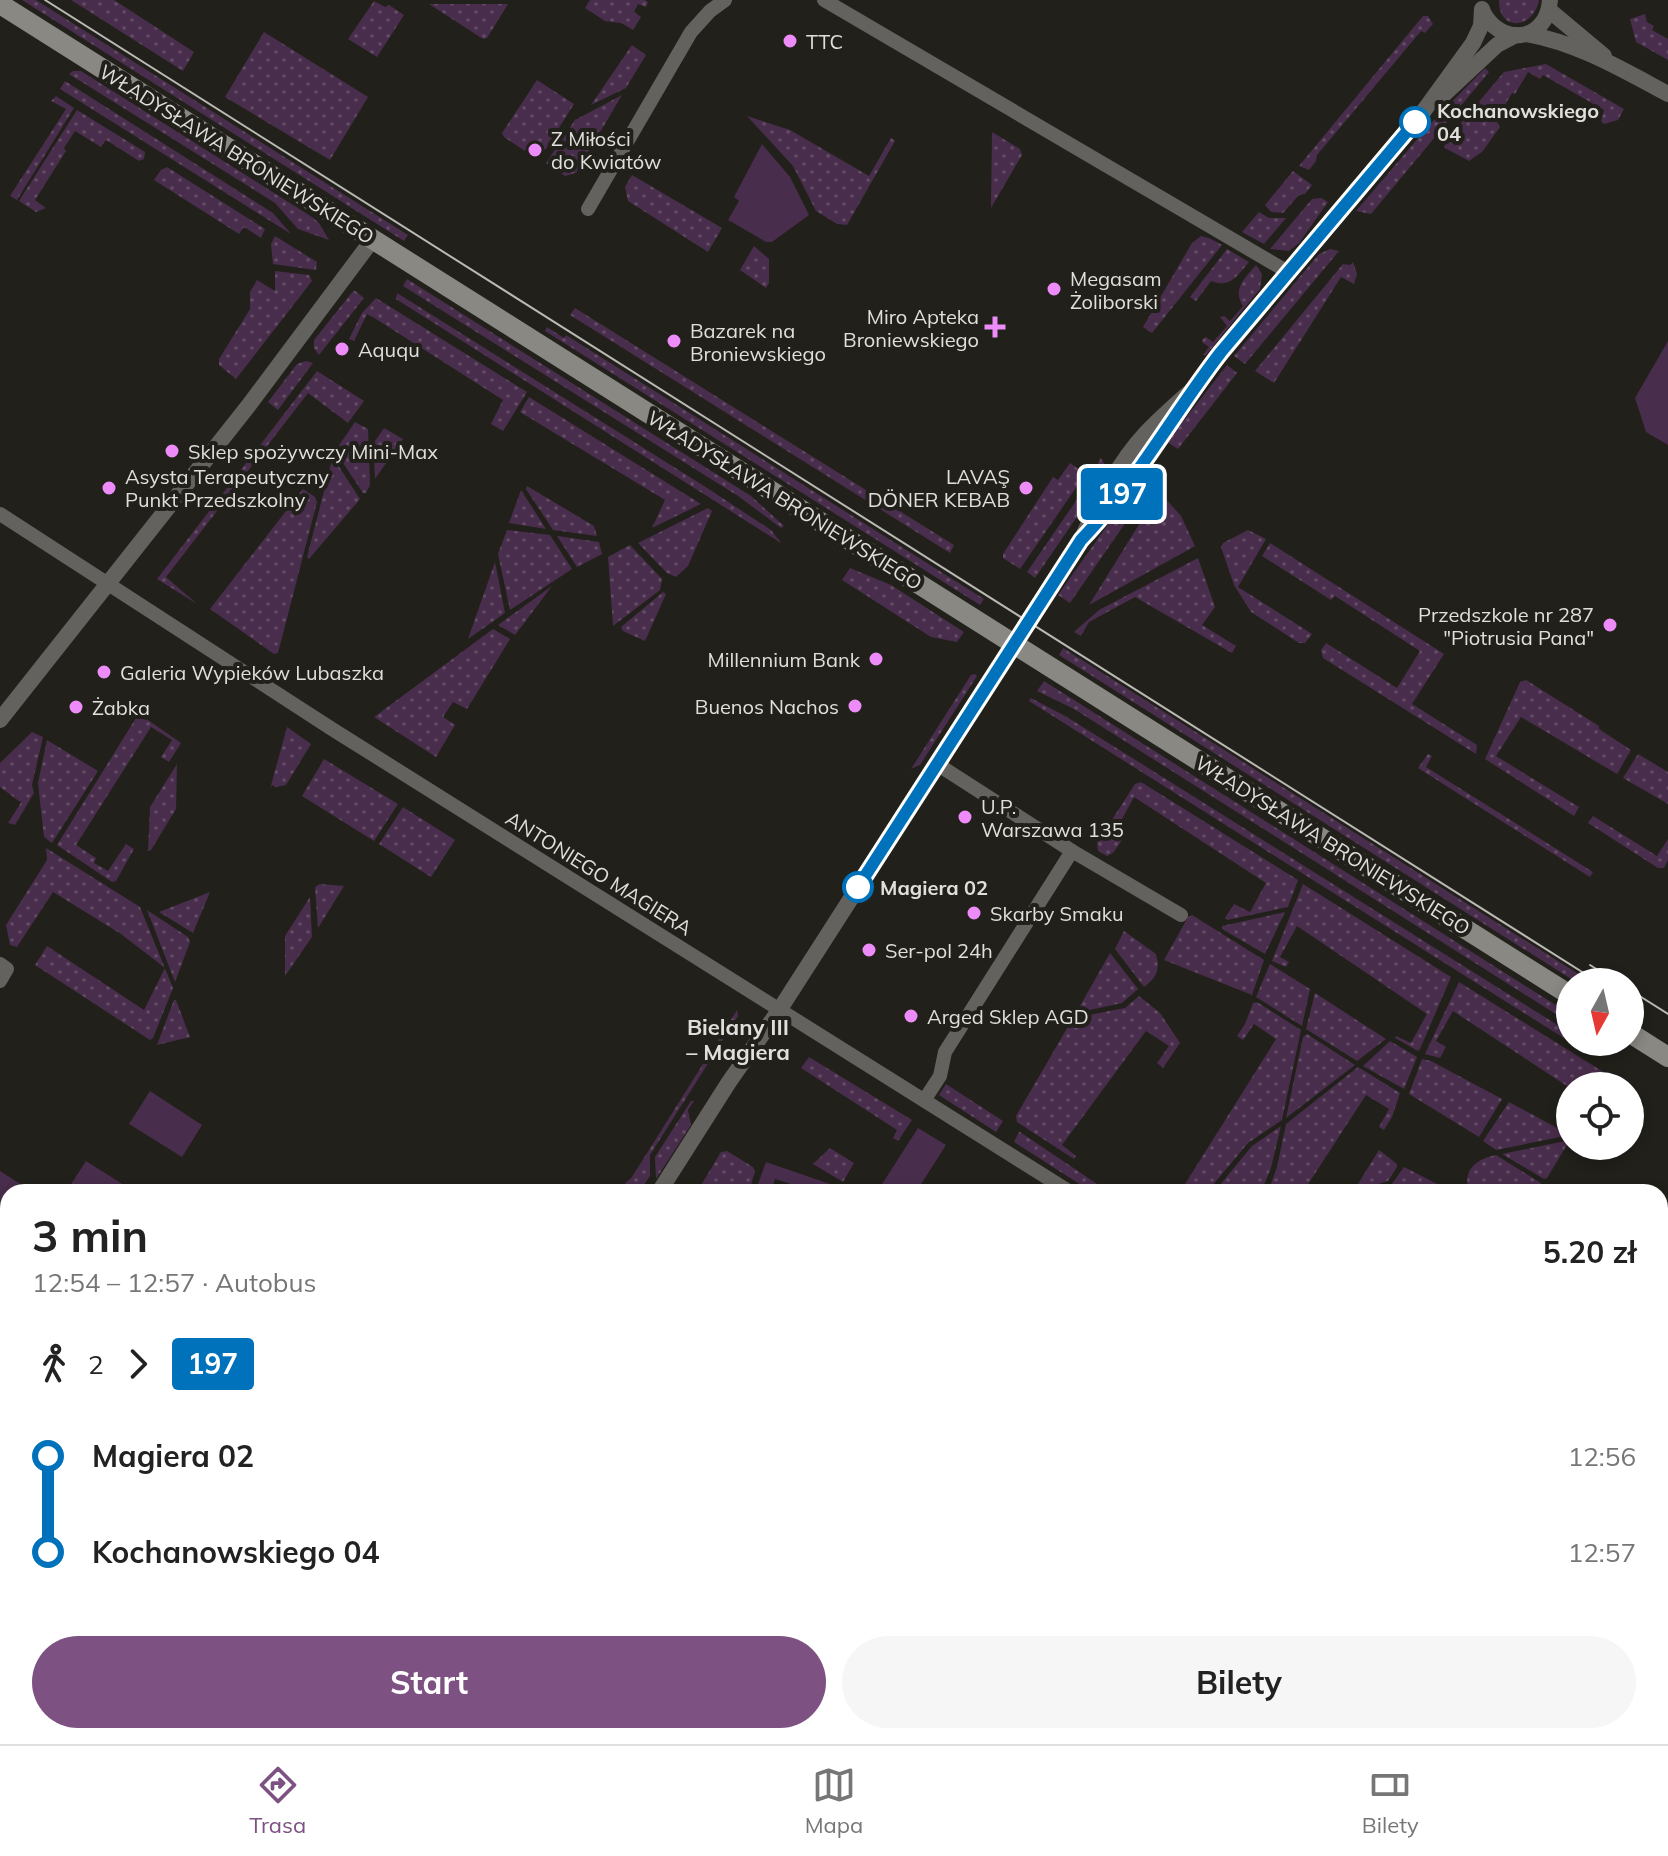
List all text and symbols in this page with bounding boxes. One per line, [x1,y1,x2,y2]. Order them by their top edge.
place label: TTC [806,29,843,54]
marker: TTC [781,32,799,50]
street label: WŁADYSŁAWA BRONIEWSKIEGO [95,59,379,249]
place label: Kochanowskiego 04 [1437,98,1599,146]
marker: Kochanowskiego 04 [1400,107,1430,137]
place label: Z Miłości do Kwiatów [551,126,661,174]
marker: Z Miłości do Kwiatów [526,141,544,159]
place label: Megasam Żoliborski [1070,266,1162,314]
marker: Megasam Żoliborski [1045,280,1063,298]
place label: Miro Apteka Broniewskiego [843,304,979,352]
place label: Bazarek na Broniewskiego [690,318,826,366]
marker: Miro Apteka Broniewskiego [986,318,1004,336]
marker: Bazarek na Broniewskiego [665,332,683,350]
place label: Aququ [358,337,420,362]
marker: Aququ [333,340,351,358]
street label: WŁADYSŁAWA BRONIEWSKIEGO [643,405,927,595]
place label: Sklep spożywczy Mini-Max [188,439,438,464]
marker: Sklep spożywczy Mini-Max [163,442,181,460]
place label: Asysta Terapeutyczny Punkt Przedszkolny [125,464,329,512]
place label: LAVAŞ DÖNER KEBAB [868,464,1010,512]
line badge: 197 [1076,468,1168,520]
text: 197 [1097,476,1147,511]
marker: Asysta Terapeutyczny Punkt Przedszkolny [100,479,118,497]
marker: LAVAŞ DÖNER KEBAB [1017,479,1035,497]
place label: Przedszkole nr 287 "Piotrusia Pana" [1418,602,1594,650]
marker: Przedszkole nr 287 "Piotrusia Pana" [1601,616,1619,634]
place label: Millennium Bank [708,647,861,672]
marker: Millennium Bank [867,650,885,668]
place label: Galeria Wypieków Lubaszka [120,660,384,685]
marker: Galeria Wypieków Lubaszka [95,663,113,681]
place label: Buenos Nachos [695,694,839,719]
place label: Żabka [92,695,150,720]
marker: Buenos Nachos [846,697,864,715]
marker: Żabka [67,698,85,716]
street label: WŁADYSŁAWA BRONIEWSKIEGO [1191,750,1475,940]
place label: U.P. Warszawa 135 [981,794,1124,842]
street label: ANTONIEGO MAGIERA [501,805,697,941]
marker: U.P. Warszawa 135 [956,808,974,826]
marker: Magiera 02 [843,872,873,902]
place label: Magiera 02 [880,875,988,900]
place label: Skarby Smaku [990,901,1123,926]
marker: Skarby Smaku [965,904,983,922]
place label: Ser-pol 24h [885,938,993,963]
marker: Ser-pol 24h [860,941,878,959]
north arrow [1556,968,1644,1056]
map controls [1556,968,1644,1160]
place label: Arged Sklep AGD [927,1004,1089,1029]
marker: Arged Sklep AGD [902,1007,920,1025]
district label: Bielany III – Magiera [686,1013,790,1066]
button: locate [1556,1072,1644,1160]
text: 3 min [32,1208,148,1263]
text: 5.20 zł [1543,1233,1636,1271]
text: 12:54 – 12:57 · Autobus [32,1266,316,1299]
icon: walk [32,1342,76,1386]
icon: forward [116,1342,160,1386]
text: 197 [188,1346,238,1381]
text: 2 [88,1348,104,1381]
text: Magiera 02 [92,1437,254,1475]
text: 12:56 [1568,1440,1636,1473]
text: Kochanowskiego 04 [92,1533,379,1571]
text: 12:57 [1568,1536,1636,1569]
button: Start [32,1636,826,1728]
button: Bilety [842,1636,1636,1728]
tab: Trasa [249,1763,306,1839]
tab: Mapa [805,1763,863,1839]
tab: Bilety [1362,1763,1419,1839]

